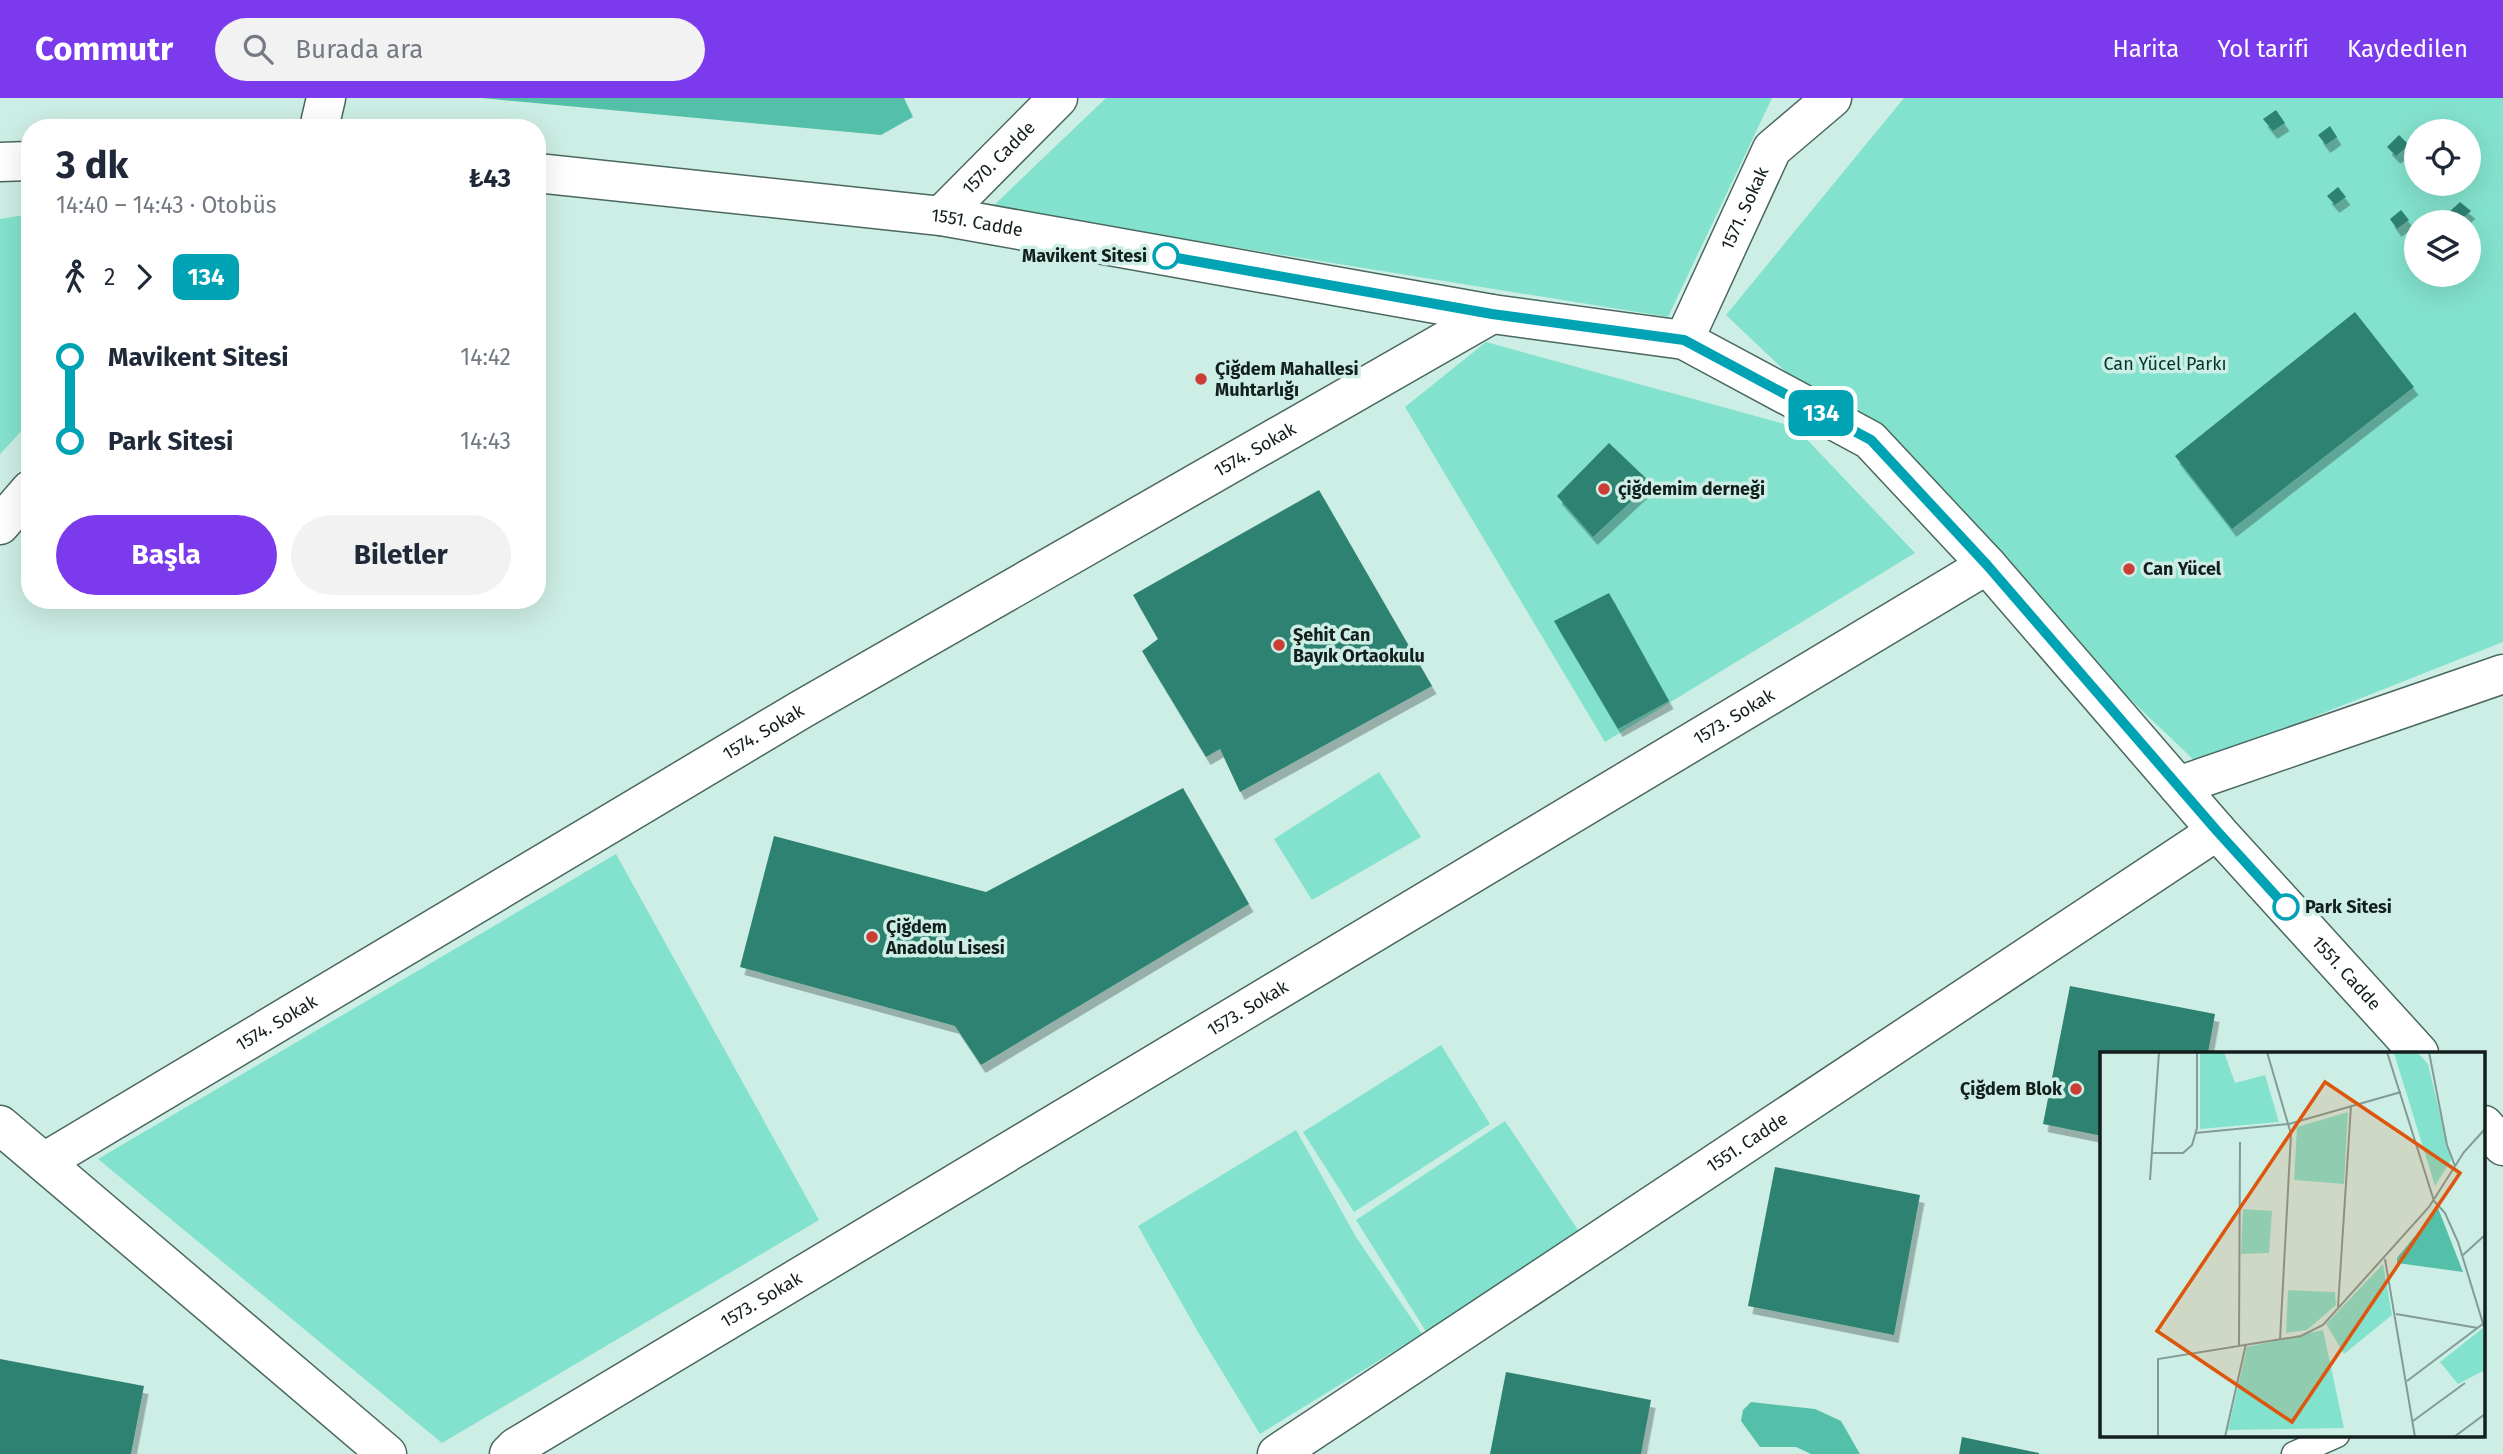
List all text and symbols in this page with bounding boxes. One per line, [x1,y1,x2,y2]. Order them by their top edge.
search box [215,18,705,81]
text: Commutr [35,29,173,69]
icon: search [239,30,277,68]
text: Burada ara [295,34,423,65]
text: Harita [2112,35,2179,63]
text: Yol tarifi [2217,35,2309,63]
text: Kaydedilen [2347,35,2468,63]
street label: 1570. Cadde [958,117,1040,199]
map controls [2404,119,2481,287]
button: locate [2404,119,2481,196]
text: 3 dk [56,142,129,188]
street label: 1571. Sokak [1716,162,1774,253]
text: ₺43 [468,163,511,194]
text: 14:40 – 14:43 · Otobüs [56,191,277,219]
street label: 1551. Cadde [930,204,1025,241]
button: layers [2404,210,2481,287]
marker: Mavikent Sitesi [1153,243,1179,269]
place label: Mavikent Sitesi [1022,245,1147,267]
icon: walk [56,258,94,296]
icon: forward [125,258,163,296]
text: 2 [104,263,115,291]
text: 134 [187,263,225,291]
text: Mavikent Sitesi [108,342,289,373]
text: 14:42 [460,343,511,371]
park label: Can Yücel Parkı [2103,353,2227,375]
place label: Çiğdem Mahallesi Muhtarlığı [1215,358,1359,401]
marker: Çiğdem Mahallesi Muhtarlığı [1193,371,1209,387]
line badge: 134 [1781,390,1861,436]
text: 134 [1802,399,1840,427]
street label: 1574. Sokak [1210,417,1300,482]
text: Park Sitesi [108,426,233,457]
text: 14:43 [460,427,511,455]
place label: çiğdemim derneği [1618,478,1765,500]
marker: çiğdemim derneği [1596,481,1612,497]
button: Başla [56,515,277,595]
button: Biletler [291,515,511,595]
place label: Can Yücel [2143,558,2222,580]
marker: Can Yücel [2121,561,2137,577]
place label: Şehit Can Bayık Ortaokulu [1293,624,1425,667]
marker: Şehit Can Bayık Ortaokulu [1271,637,1287,653]
street label: 1573. Sokak [1689,684,1779,749]
street label: 1574. Sokak [719,699,809,765]
marker: Park Sitesi [2273,894,2299,920]
place label: Park Sitesi [2305,896,2392,918]
place label: Çiğdem Anadolu Lisesi [885,916,1005,959]
marker: Çiğdem Anadolu Lisesi [864,929,880,945]
street label: 1551. Cadde [2307,931,2386,1015]
street label: 1573. Sokak [1203,975,1293,1041]
street label: 1574. Sokak [232,990,322,1056]
inset map [2100,1052,2486,1436]
place label: Çiğdem Blok [1960,1078,2063,1100]
marker: Çiğdem Blok [2068,1081,2084,1097]
street label: 1551. Cadde [1702,1108,1792,1177]
street label: 1573. Sokak [717,1267,807,1333]

